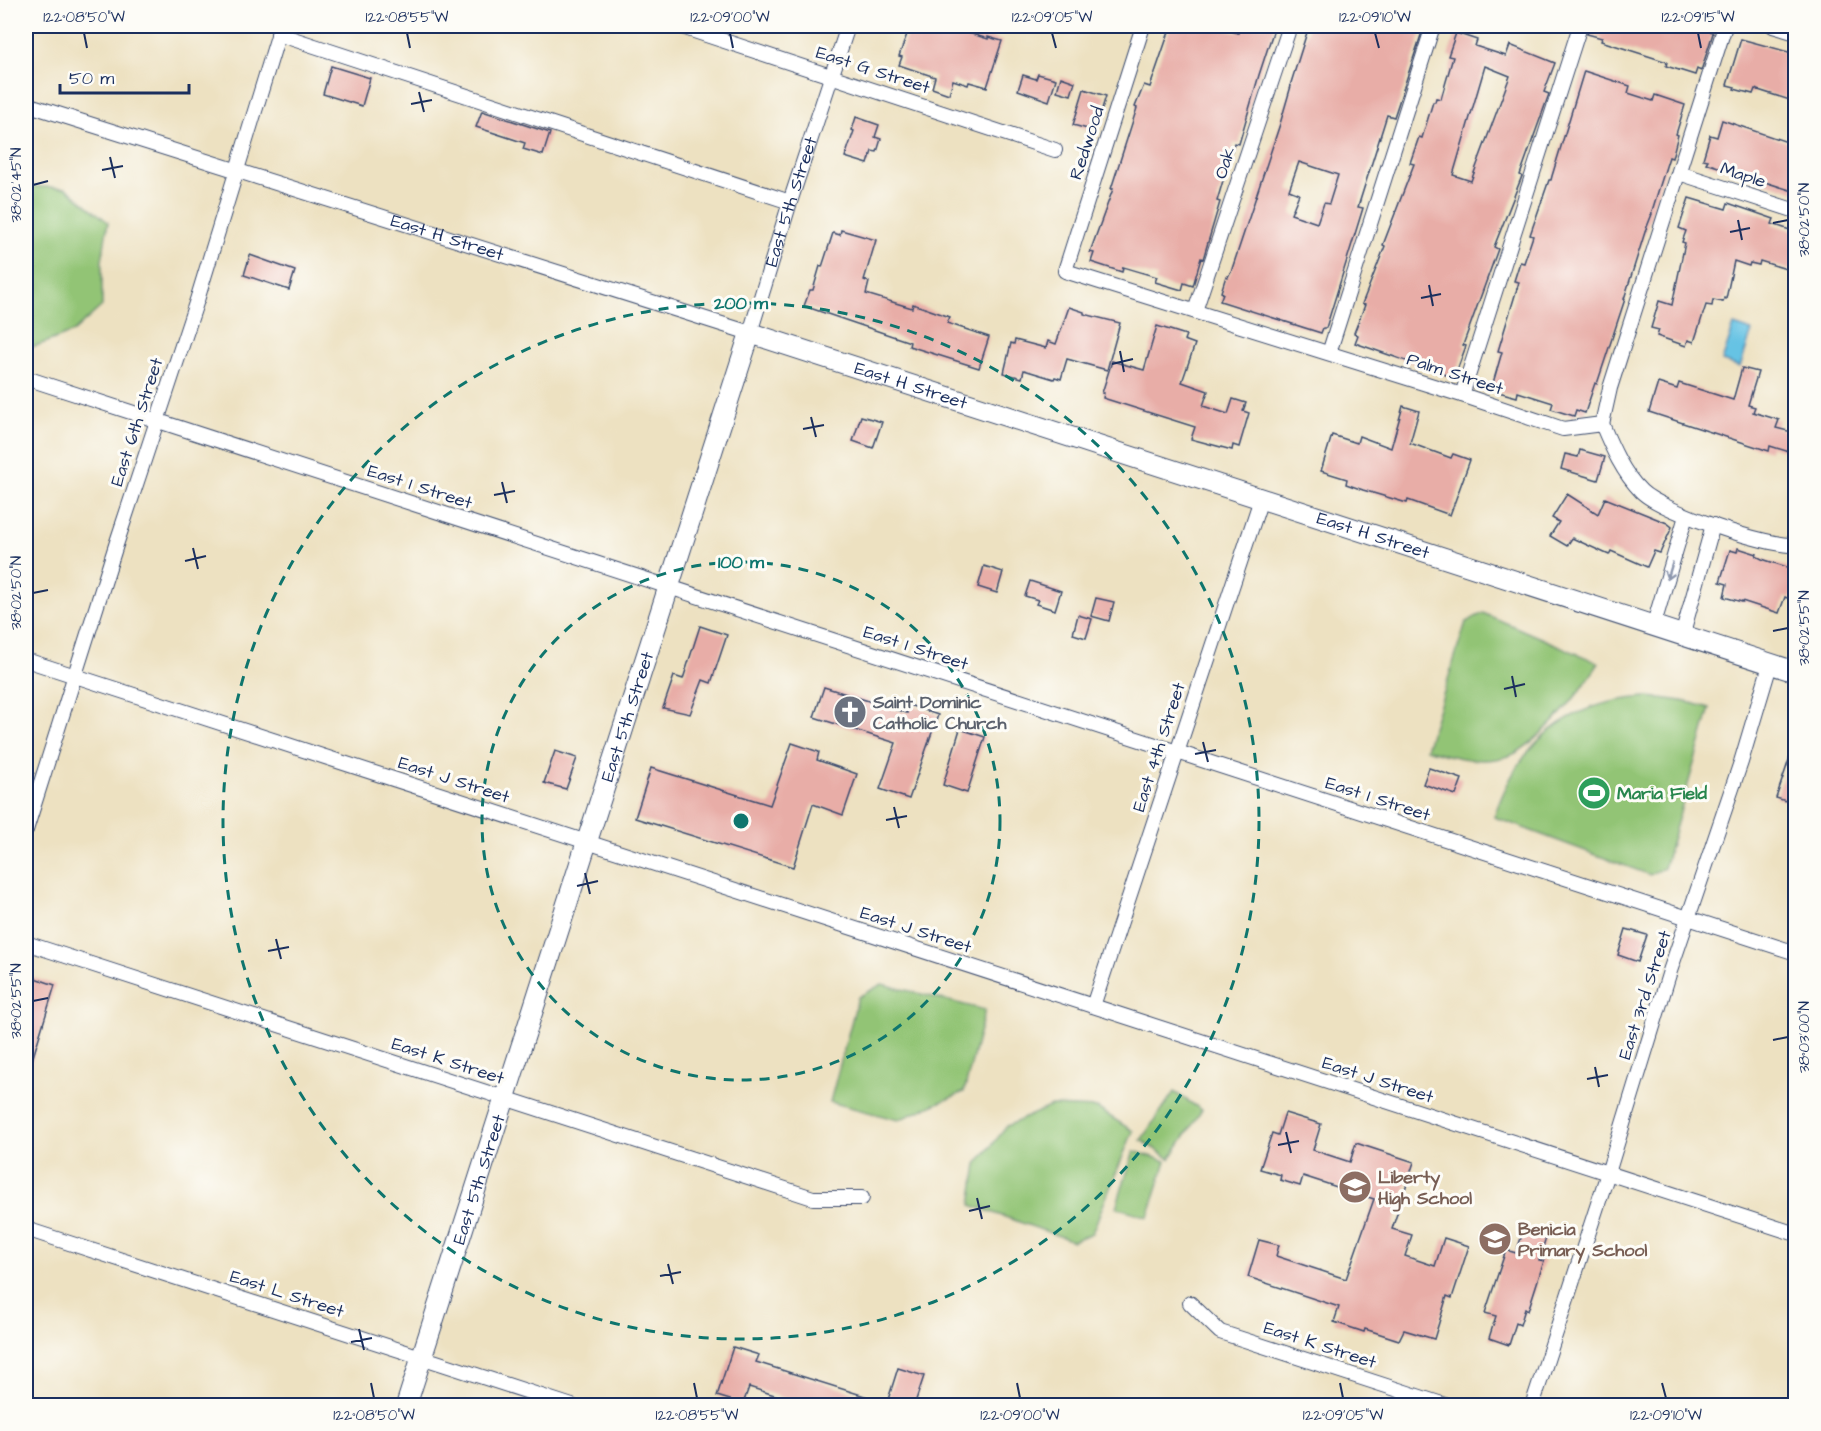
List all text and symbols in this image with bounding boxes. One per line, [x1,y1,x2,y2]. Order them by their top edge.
text: 122°08'50"W [43,7,125,28]
text: 122°08'55"W [366,7,448,28]
text: 122°09'00"W [690,7,770,28]
text: 122°09'05"W [1012,7,1092,28]
text: 122°09'10"W [1339,7,1411,28]
text: 122°09'15"W [1661,7,1735,28]
street label: East G Street [813,40,934,100]
scale bar [60,57,189,95]
text: 50 m [69,66,114,91]
street label: Redwood [1063,103,1111,183]
street label: East 5th Street [759,133,823,270]
street label: Oak [1208,144,1242,182]
text: 38°02'45"N [6,148,27,222]
street label: Maple [1717,156,1769,194]
text: 38°02'50"N [1794,183,1815,257]
street label: East H Street [388,208,508,267]
text: 200 m [713,291,769,316]
street label: Palm Street [1403,347,1507,402]
street label: East 6th Street [104,354,170,489]
street label: East H Street [851,355,971,415]
street label: East I Street [364,458,476,516]
street label: East H Street [1314,505,1434,565]
text: 100 m [718,550,765,575]
text: 38°02'50"N [6,556,27,630]
one-way arrow [1664,561,1675,580]
text: 38°02'55"N [1794,590,1815,666]
street label: East I Street [860,619,972,677]
street label: East 5th Street [595,648,660,785]
street label: East 4th Street [1126,678,1192,815]
place label: Saint Dominic Catholic Church [872,690,1007,736]
church icon: Saint Dominic Catholic Church [832,694,868,730]
street label: East J Street [395,750,514,810]
street label: East I Street [1322,770,1434,828]
sports icon: Maria Field [1576,775,1612,811]
place label: Maria Field [1617,781,1708,806]
centre of rings [731,811,751,831]
street label: East J Street [857,900,976,960]
street label: East 3rd Street [1612,927,1678,1063]
text: 38°02'55"N [6,963,27,1039]
text: 38°03'00"N [1794,1001,1815,1073]
street label: East K Street [389,1031,508,1091]
street label: East J Street [1319,1050,1438,1110]
street label: East 5th Street [446,1111,511,1248]
place label: Liberty High School [1378,1165,1472,1212]
school or university icon: Liberty High School [1337,1169,1373,1205]
place label: Benicia Primary School [1518,1217,1647,1264]
school or university icon: Benicia Primary School [1477,1221,1513,1257]
street label: East L Street [227,1264,348,1324]
street label: East K Street [1261,1315,1380,1375]
text: 122°08'50"W [333,1405,415,1426]
text: 122°08'55"W [656,1405,738,1426]
text: 122°09'00"W [980,1405,1060,1426]
text: 122°09'05"W [1303,1405,1383,1426]
text: 122°09'10"W [1630,1405,1702,1426]

